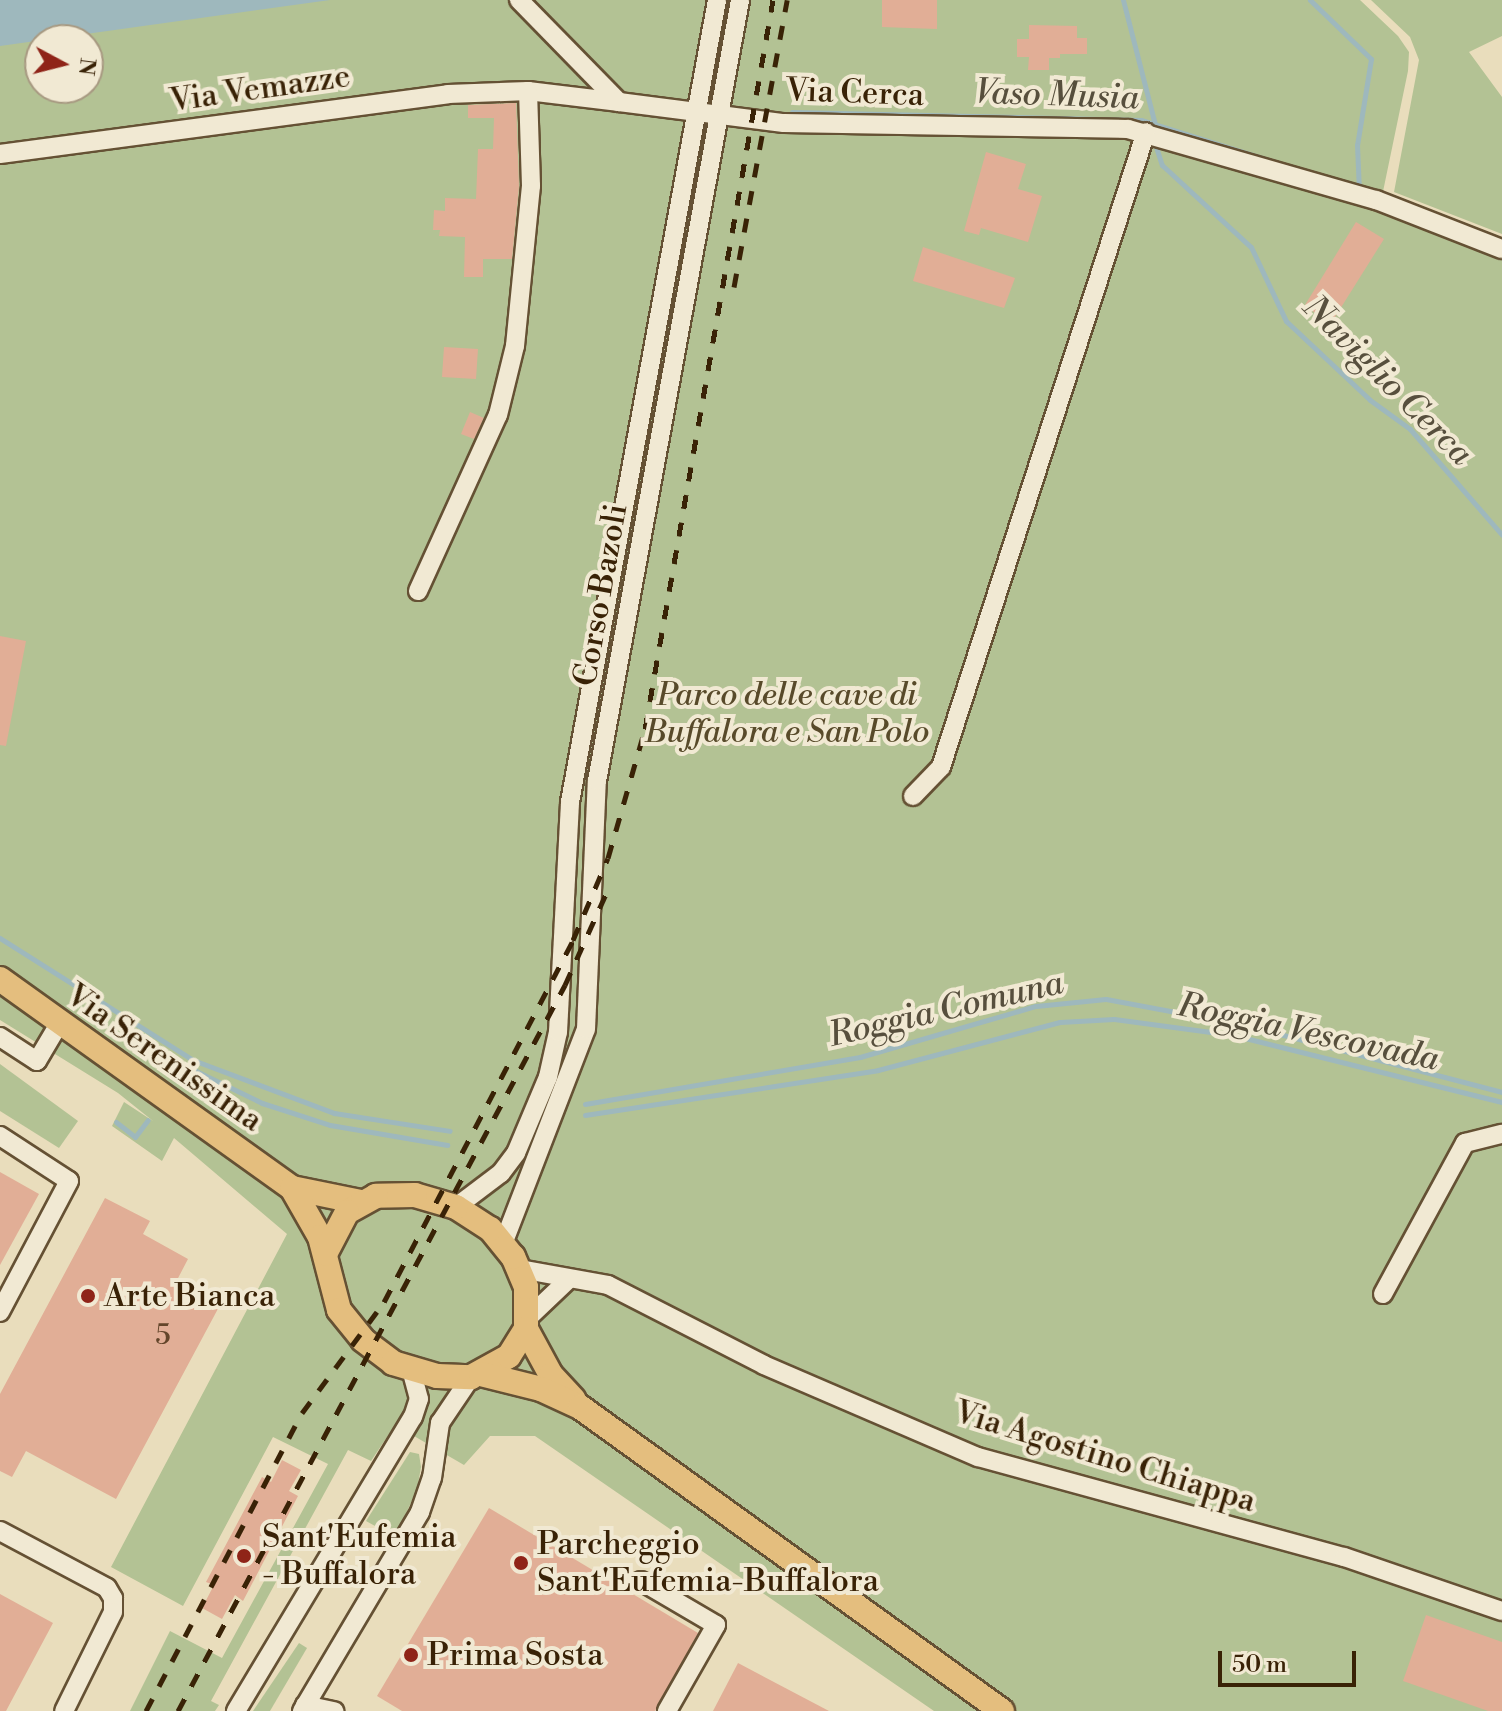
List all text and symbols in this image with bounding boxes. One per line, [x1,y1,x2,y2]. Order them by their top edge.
north arrow [24,24,104,104]
text: N [72,56,101,77]
street label: Via Vemazze [167,57,353,121]
street label: Via Cerca [785,71,925,115]
water label: Vaso Musia [974,73,1140,119]
water label: Naviglio Cerca [1294,288,1480,474]
street label: Corso Bazoli [566,501,636,689]
park label: Parco delle cave di Buffalora e San Polo [645,677,929,752]
water label: Roggia Comuna [825,963,1067,1057]
street label: Via Serenissima [58,976,270,1140]
water label: Roggia Vescovada [1174,985,1442,1081]
place label: Arte Bianca [104,1277,275,1315]
marker: Arte Bianca [79,1287,97,1305]
house number: 5 [155,1319,171,1353]
street label: Via Agostino Chiappa [950,1393,1260,1521]
place label: Sant'Eufemia - Buffalora [262,1519,456,1594]
place label: Parcheggio Sant'Eufemia-Buffalora [537,1526,879,1601]
marker: Sant'Eufemia - Buffalora [233,1545,255,1567]
marker: Parcheggio Sant'Eufemia-Buffalora [512,1554,530,1572]
scale bar [1222,1635,1360,1685]
place label: Prima Sosta [427,1636,603,1674]
marker: Prima Sosta [402,1646,420,1664]
text: 50 m [1232,1650,1287,1680]

